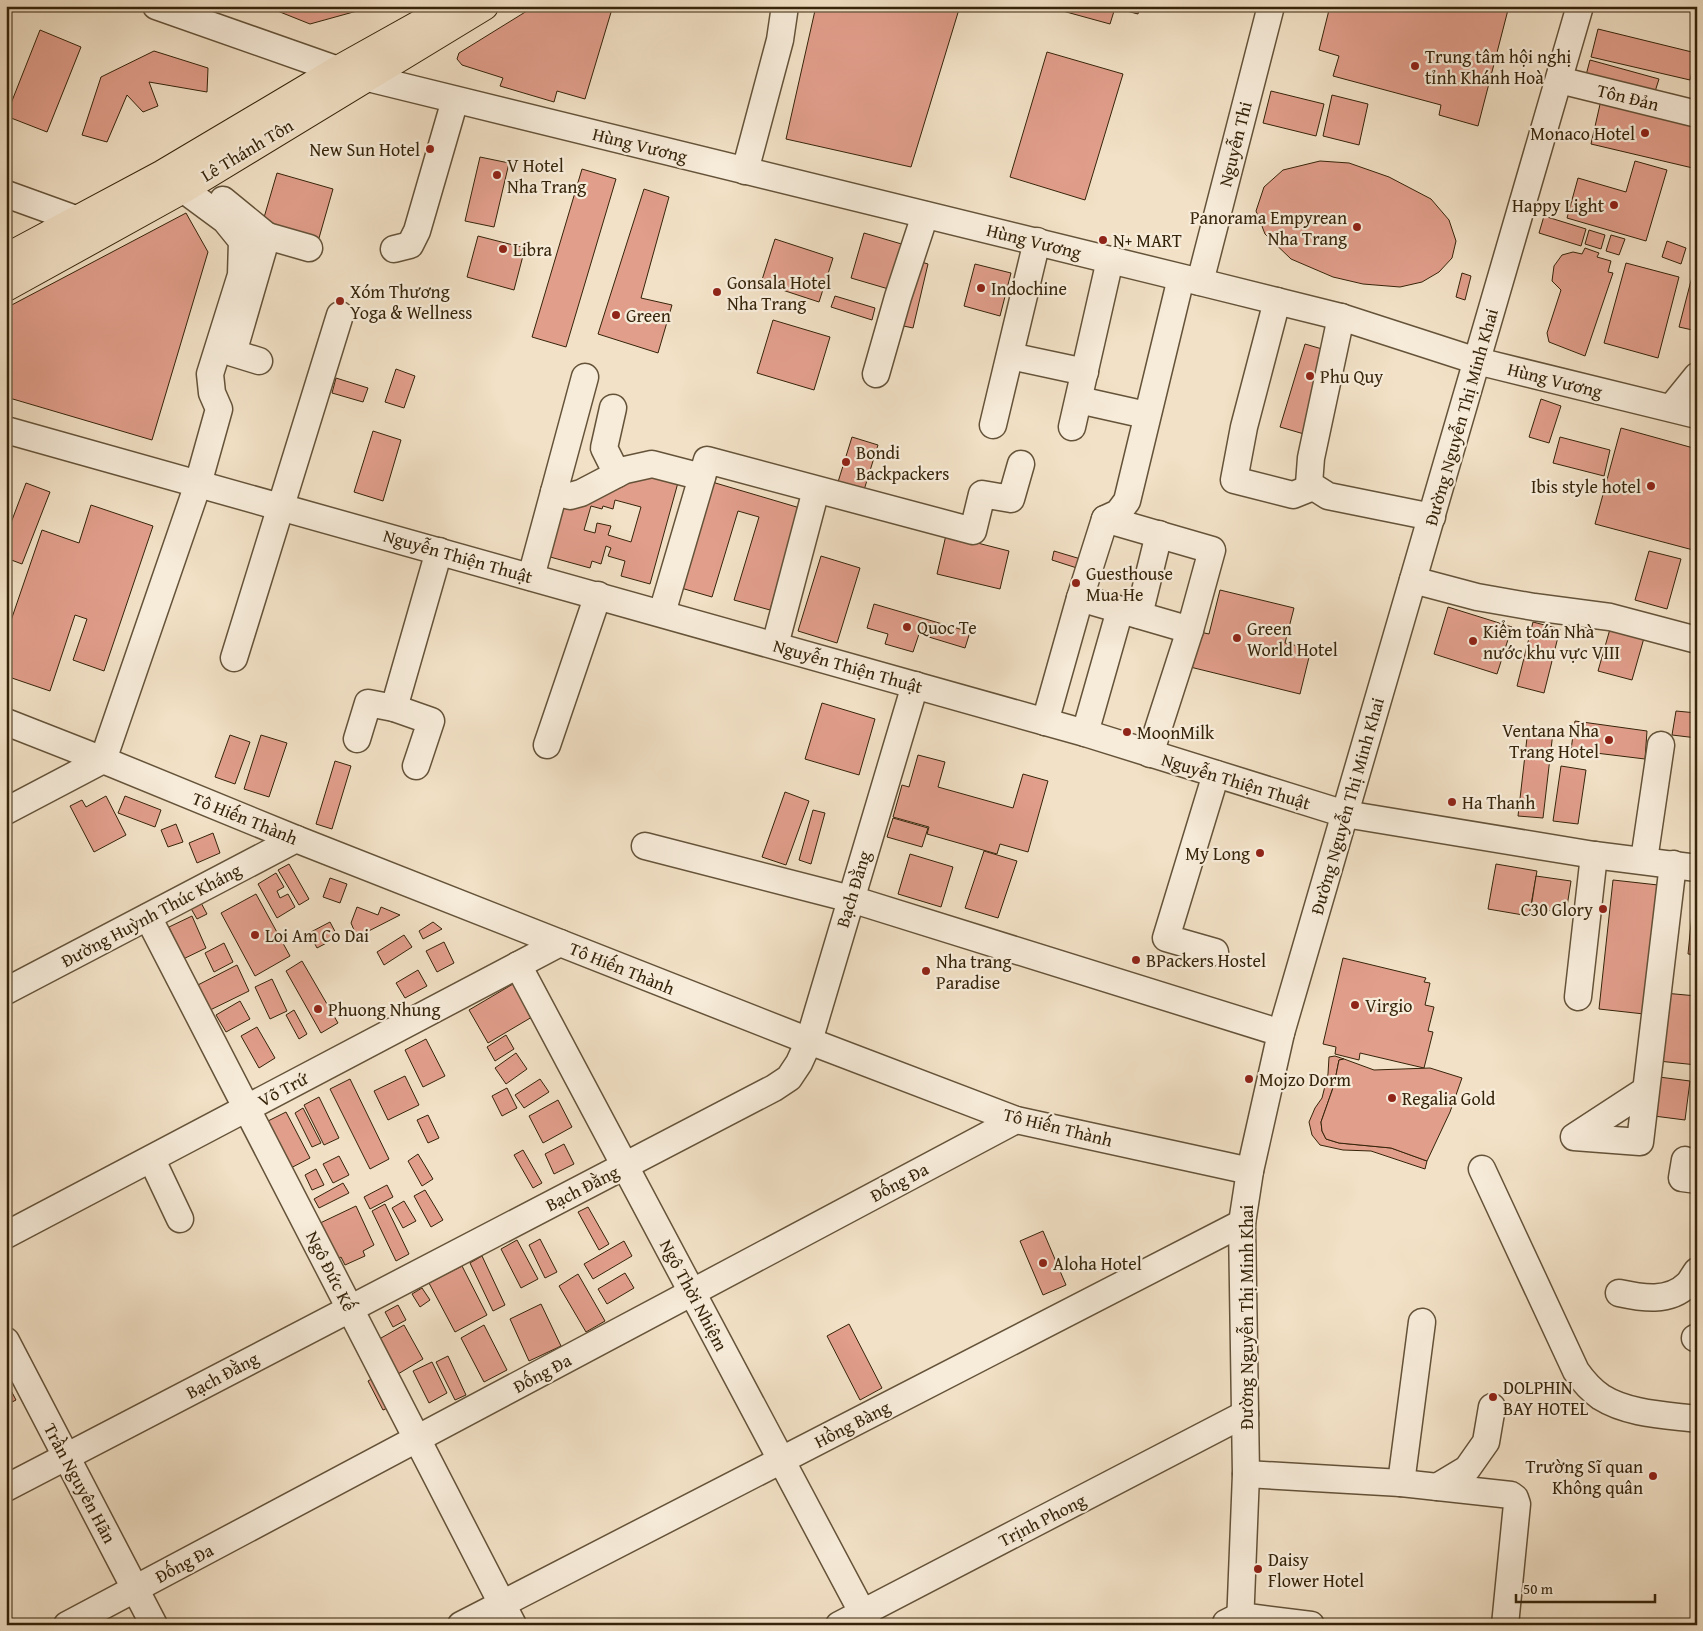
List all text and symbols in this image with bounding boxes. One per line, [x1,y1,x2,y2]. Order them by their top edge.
place label: Trung tâm hội nghị tỉnh Khánh Hoà [1425,43,1571,91]
marker: Trung tâm hội nghị tỉnh Khánh Hoà [1409,60,1421,72]
street label: Tôn Đản [1594,76,1662,118]
street label: Nguyễn Thi [1211,98,1259,190]
street label: Lê Thánh Tôn [196,112,298,188]
street label: Hùng Vương [590,120,690,170]
place label: Monaco Hotel [1530,120,1635,147]
marker: Monaco Hotel [1639,127,1651,139]
place label: New Sun Hotel [309,136,420,163]
marker: New Sun Hotel [424,143,436,155]
place label: V Hotel Nha Trang [507,152,586,200]
marker: V Hotel Nha Trang [491,169,503,181]
place label: Happy Light [1512,192,1605,219]
marker: Happy Light [1608,199,1620,211]
place label: Panorama Empyrean Nha Trang [1190,204,1347,252]
street label: Hùng Vương [984,216,1084,266]
marker: Panorama Empyrean Nha Trang [1351,221,1363,233]
place label: N+ MART [1113,227,1182,254]
marker: N+ MART [1097,234,1109,246]
place label: Libra [513,236,552,263]
marker: Libra [497,243,509,255]
place label: Gonsala Hotel Nha Trang [727,269,831,317]
place label: Indochine [991,275,1067,302]
place label: Xóm Thương Yoga & Wellness [350,278,472,326]
marker: Indochine [975,282,987,294]
marker: Gonsala Hotel Nha Trang [711,286,723,298]
marker: Xóm Thương Yoga & Wellness [334,295,346,307]
place label: Green [626,302,671,329]
street label: Đường Nguyễn Thị Minh Khai [1417,305,1505,529]
marker: Green [610,309,622,321]
street label: Hùng Vương [1505,355,1605,405]
place label: Phu Quy [1320,363,1383,390]
marker: Phu Quy [1304,370,1316,382]
place label: Bondi Backpackers [856,439,949,487]
marker: Bondi Backpackers [840,456,852,468]
place label: Ibis style hotel [1531,473,1641,500]
marker: Ibis style hotel [1645,480,1657,492]
street label: Nguyễn Thiện Thuật [380,522,537,590]
place label: Guesthouse Mua He [1086,560,1173,608]
marker: Guesthouse Mua He [1070,577,1082,589]
place label: Quoc Te [917,614,977,641]
place label: Green World Hotel [1247,615,1338,663]
place label: Kiểm toán Nhà nước khu vực VIII [1483,618,1620,666]
marker: Quoc Te [901,621,913,633]
street label: Nguyễn Thiện Thuật [770,632,927,700]
marker: Green World Hotel [1231,632,1243,644]
marker: Kiểm toán Nhà nước khu vực VIII [1467,635,1479,647]
street label: Đường Nguyễn Thị Minh Khai [1303,694,1391,918]
place label: Ventana Nha Trang Hotel [1502,717,1599,765]
place label: MoonMilk [1137,719,1215,746]
marker: MoonMilk [1121,726,1133,738]
marker: Ventana Nha Trang Hotel [1603,734,1615,746]
street label: Nguyễn Thiện Thuật [1158,746,1314,817]
street label: Tô Hiến Thành [188,785,302,851]
place label: Ha Thanh [1462,789,1535,816]
marker: Ha Thanh [1446,796,1458,808]
place label: My Long [1185,840,1250,867]
street label: Bạch Đằng [829,847,877,931]
marker: My Long [1254,847,1266,859]
street label: Đường Huỳnh Thúc Kháng [56,856,246,974]
place label: C30 Glory [1521,896,1593,923]
marker: C30 Glory [1597,903,1609,915]
place label: Loi Am Co Dai [265,922,369,949]
marker: Loi Am Co Dai [249,929,261,941]
street label: Tô Hiến Thành [565,935,679,1001]
place label: BPackers Hostel [1146,947,1266,974]
place label: Nha trang Paradise [936,948,1012,996]
marker: BPackers Hostel [1130,954,1142,966]
marker: Nha trang Paradise [920,965,932,977]
place label: Virgio [1365,992,1412,1019]
place label: Phuong Nhung [328,996,440,1023]
marker: Virgio [1349,999,1361,1011]
marker: Phuong Nhung [312,1003,324,1015]
street label: Võ Trứ [253,1064,314,1114]
place label: Mojzo Dorm [1259,1066,1351,1093]
marker: Mojzo Dorm [1243,1073,1255,1085]
place label: Regalia Gold [1402,1085,1496,1112]
marker: Regalia Gold [1386,1092,1398,1104]
street label: Tô Hiến Thành [1001,1100,1115,1154]
street label: Đống Đa [865,1155,933,1209]
street label: Bạch Đằng [541,1158,623,1218]
street label: Đường Nguyễn Thị Minh Khai [1233,1205,1260,1429]
street label: Ngô Đức Kế [299,1226,363,1316]
street label: Ngô Thời Nhiệm [653,1234,735,1356]
place label: Aloha Hotel [1053,1250,1142,1277]
marker: Aloha Hotel [1037,1257,1049,1269]
street label: Bạch Đằng [181,1345,263,1405]
street label: Đống Đa [508,1346,576,1400]
place label: DOLPHIN BAY HOTEL [1503,1374,1588,1422]
marker: DOLPHIN BAY HOTEL [1487,1391,1499,1403]
street label: Hồng Bàng [809,1393,895,1455]
street label: Trần Nguyên Hãn [37,1418,123,1548]
place label: Trường Sĩ quan Không quân [1525,1453,1643,1501]
marker: Trường Sĩ quan Không quân [1647,1470,1659,1482]
street label: Trịnh Phong [994,1486,1090,1554]
street label: Đống Đa [150,1536,218,1590]
place label: Daisy Flower Hotel [1268,1546,1364,1594]
marker: Daisy Flower Hotel [1252,1563,1264,1575]
scale bar [1516,1571,1654,1603]
text: 50 m [1523,1578,1554,1599]

